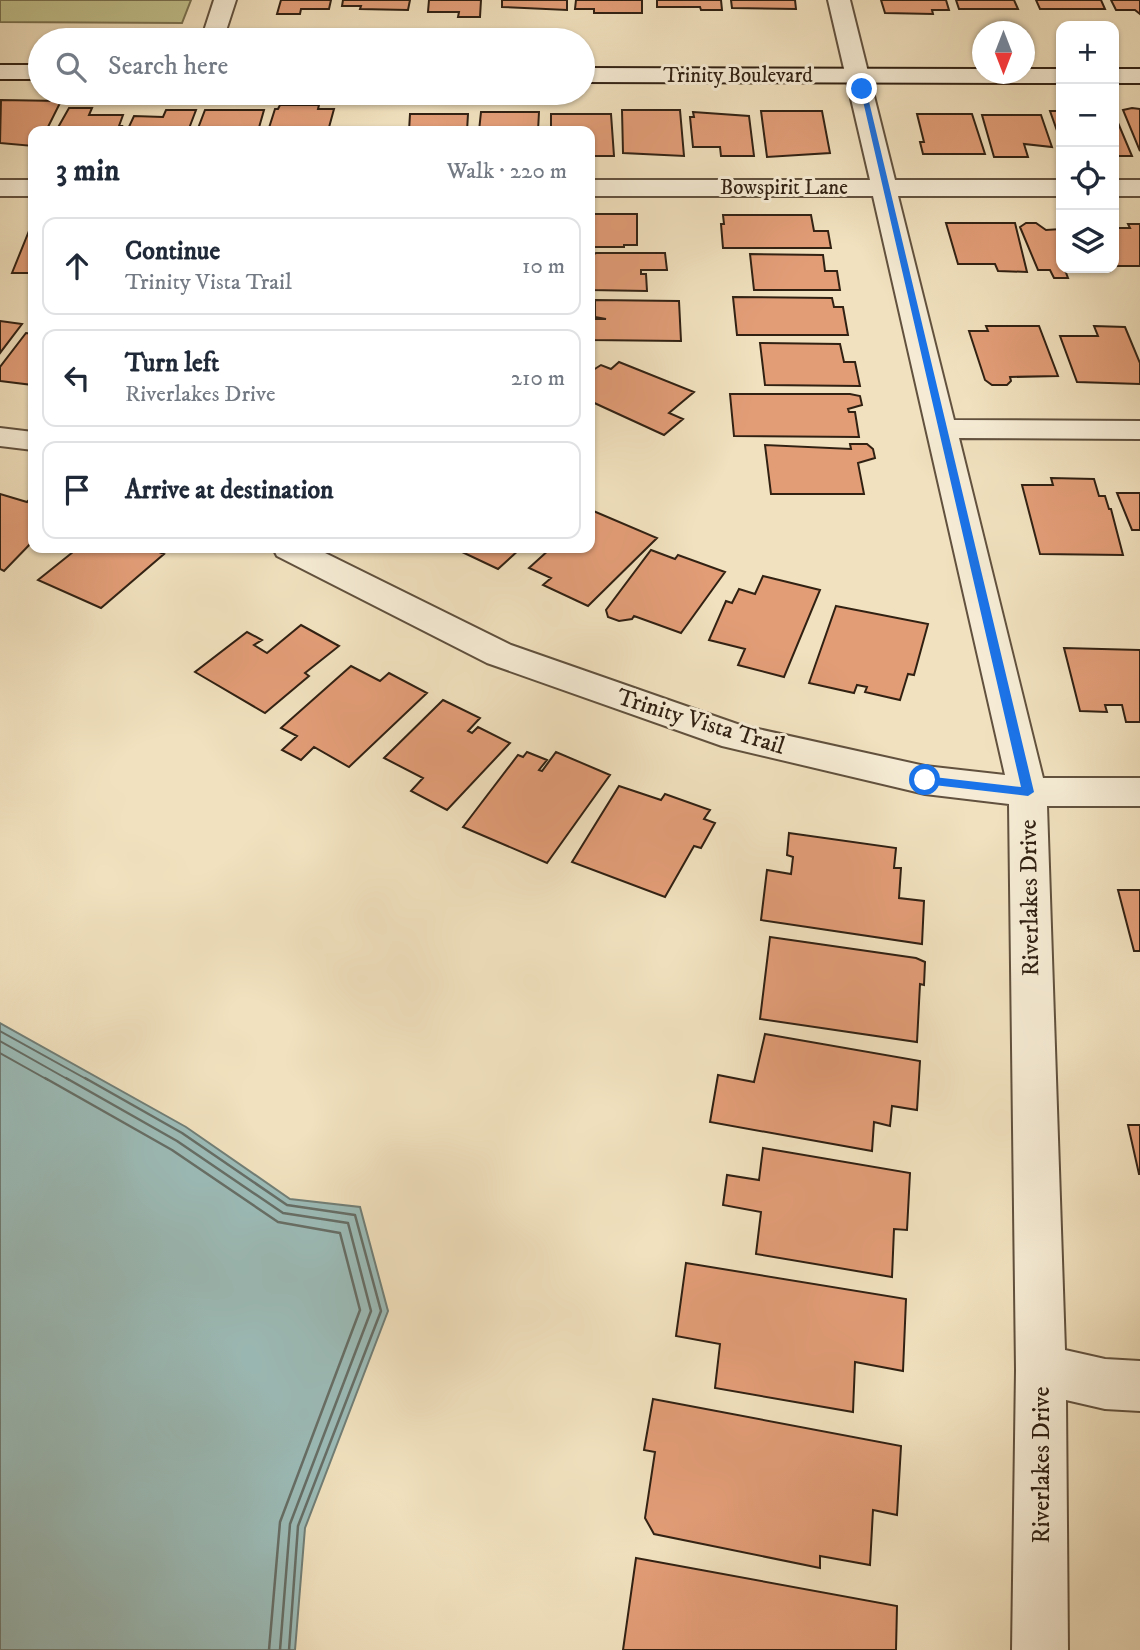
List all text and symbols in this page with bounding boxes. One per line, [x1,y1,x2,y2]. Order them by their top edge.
north arrow [972,21,1035,84]
map controls [1056,21,1119,273]
button: + [1056,21,1119,84]
search box [28,28,595,105]
icon: search [52,48,90,86]
text: Search here [108,50,228,83]
street label: Trinity Boulevard [663,63,813,89]
route end [846,73,877,104]
button: − [1056,84,1119,147]
button: locate [1056,147,1119,210]
text: 3 min [56,153,120,190]
text: Walk · 220 m [447,157,567,186]
street label: Bowspirit Lane [720,175,848,201]
button: layers [1056,210,1119,273]
text: Continue [125,235,220,268]
icon: ahead [58,247,96,285]
text: 10 m [522,252,565,281]
text: Trinity Vista Trail [125,268,292,297]
text: Turn left [125,347,219,380]
icon: left [58,359,96,397]
text: 210 m [511,364,565,393]
text: Riverlakes Drive [125,380,275,409]
icon: arrive [58,471,96,509]
text: Arrive at destination [125,474,334,507]
street label: Trinity Vista Trail [613,682,789,762]
route start [909,764,940,795]
street label: Riverlakes Drive [1014,819,1046,977]
street label: Riverlakes Drive [1027,1386,1057,1544]

